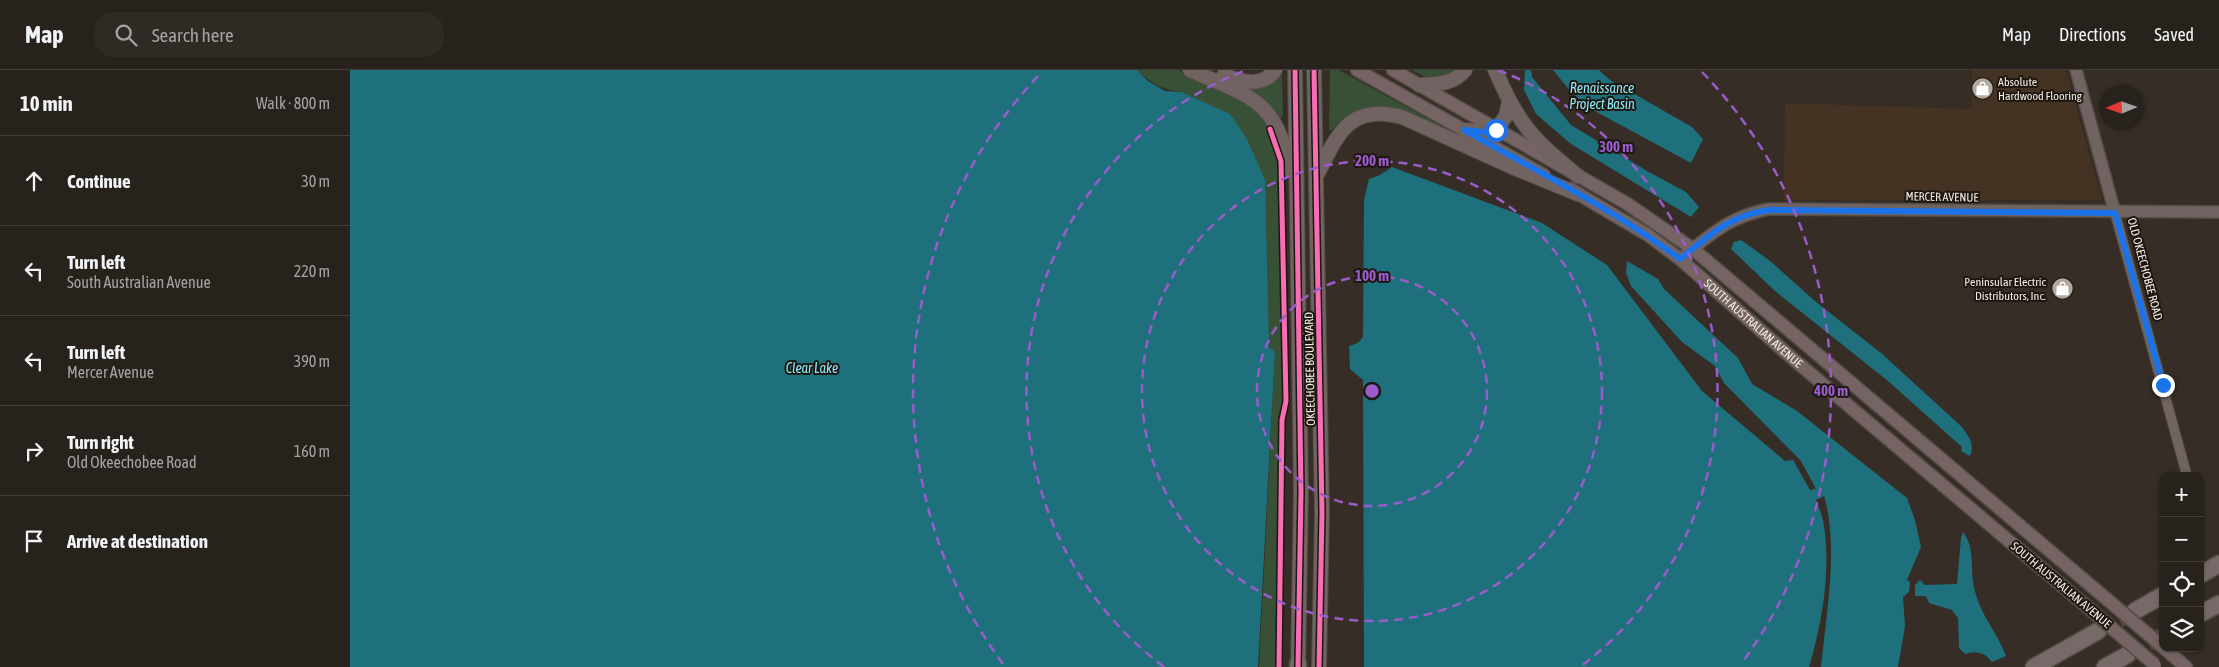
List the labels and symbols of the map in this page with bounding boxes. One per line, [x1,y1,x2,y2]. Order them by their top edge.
place label: Absolute Hardwood Flooring [1998,75,2083,103]
shop icon: Absolute Hardwood Flooring [1970,77,1994,101]
water label: Renaissance Project Basin [1569,80,1635,112]
north arrow [2099,85,2144,130]
route start [1485,119,1508,142]
text: 300 m [1599,138,1633,155]
text: 200 m [1355,152,1389,169]
street label: MERCER AVENUE [1905,189,1979,205]
street label: OLD OKEECHOBEE ROAD [2125,216,2165,322]
text: 100 m [1355,267,1389,284]
place label: Peninsular Electric Distributors, Inc. [1964,275,2047,303]
street label: SOUTH AUSTRALIAN AVENUE [1701,276,1805,371]
shop icon: Peninsular Electric Distributors, Inc. [2050,277,2074,301]
street label: OKEECHOBEE BOULEVARD [1302,312,1318,426]
water label: Clear Lake [786,360,838,376]
route end [2152,374,2175,397]
centre of rings [1363,382,1381,400]
text: 400 m [1813,382,1848,399]
street label: SOUTH AUSTRALIAN AVENUE [2008,539,2114,631]

